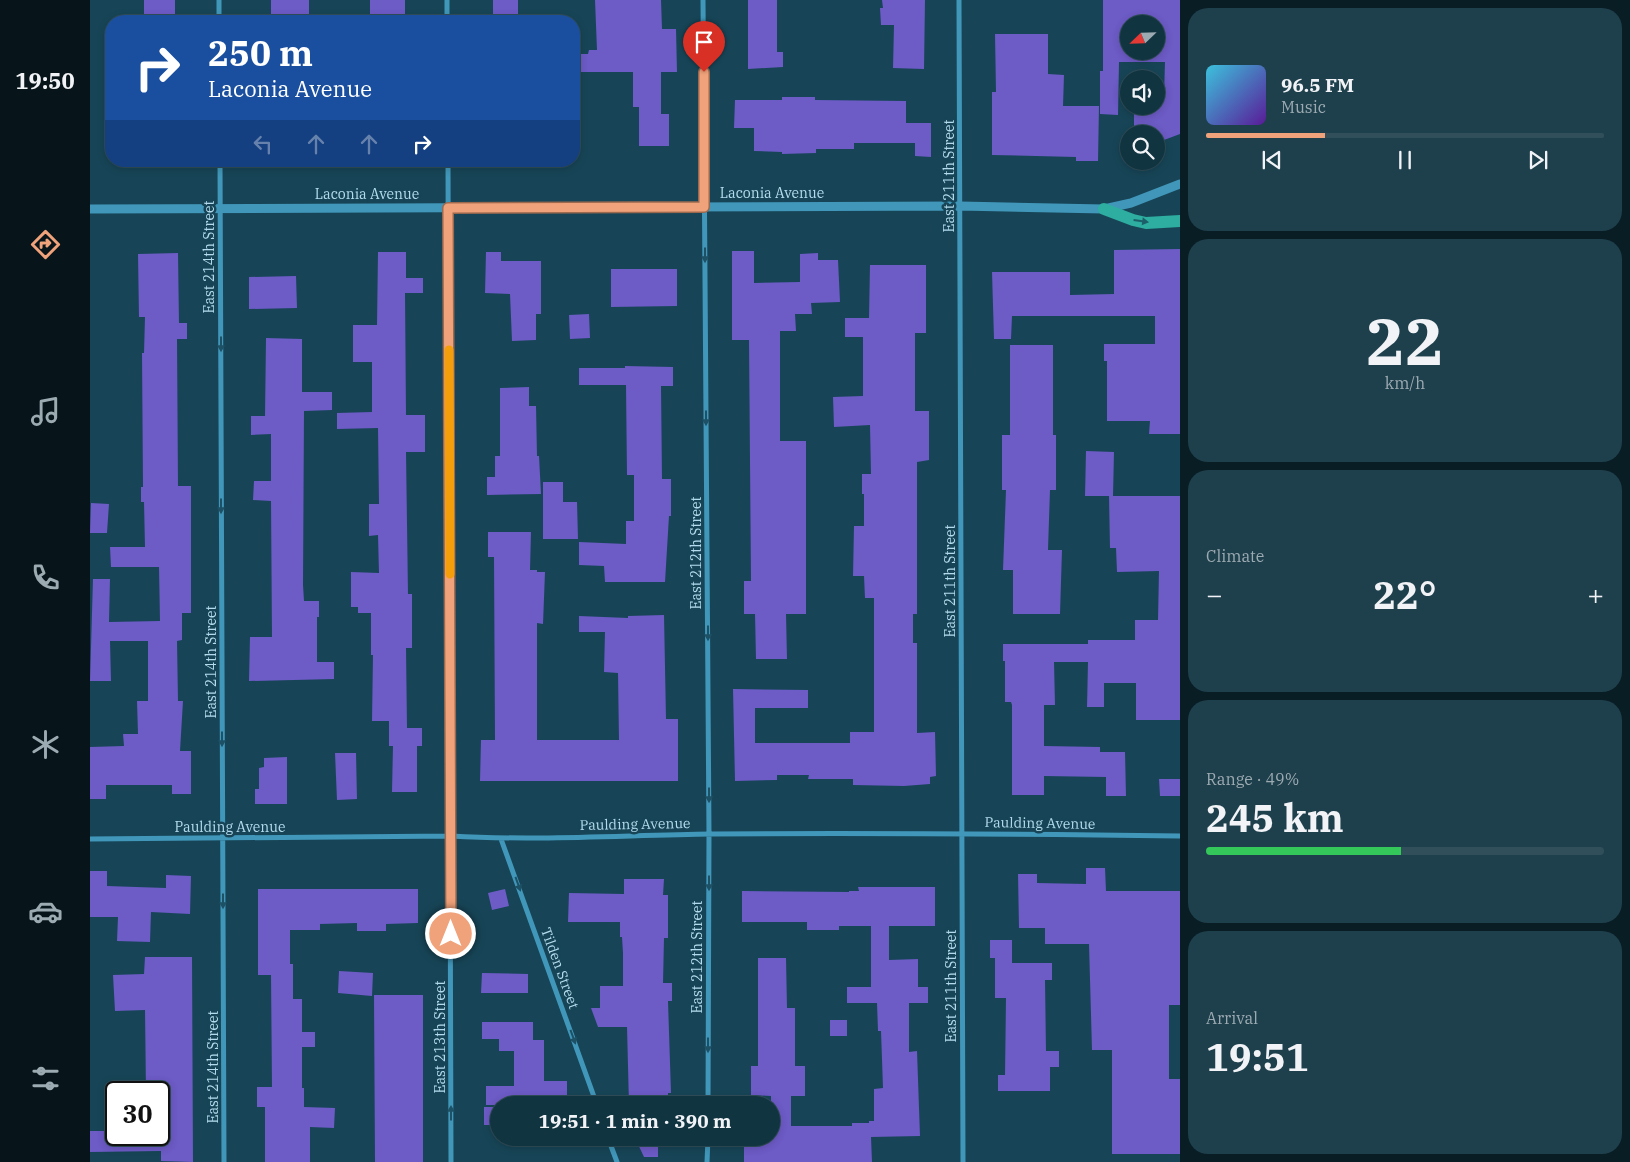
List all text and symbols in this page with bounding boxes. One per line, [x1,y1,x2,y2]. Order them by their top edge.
north arrow [1120,15,1165,60]
map controls [1120,15,1165,170]
pin [683,21,725,72]
icon: arrive [690,28,718,56]
text: 250 m [208,30,313,76]
icon: right [125,35,190,100]
text: 19:50 [15,66,75,95]
button: sound [1120,70,1165,115]
text: 96.5 FM [1281,73,1354,97]
text: Laconia Avenue [208,74,372,103]
text: Music [1281,97,1326,117]
street label: East 211th Street [940,119,958,233]
button: search [1120,125,1165,170]
icon: left [249,130,277,158]
icon: ahead [302,130,330,158]
icon: ahead [355,130,383,158]
icon: right [408,130,436,158]
icon: previous [1258,146,1286,174]
icon: pause [1391,146,1419,174]
icon: next [1524,146,1552,174]
street label: Laconia Avenue [720,184,824,202]
street label: Laconia Avenue [315,185,419,203]
street label: East 214th Street [200,200,218,314]
one-way arrow [1133,217,1149,225]
icon: directions [28,227,63,262]
one-way arrow [701,248,709,264]
text: 22 [1366,298,1444,383]
one-way arrow [217,336,225,352]
text: km/h [1385,373,1425,393]
icon: music [28,394,63,429]
one-way arrow [702,410,710,426]
street label: East 212th Street [687,496,705,610]
one-way arrow [217,499,225,515]
street label: East 211th Street [941,524,959,638]
text: Climate [1206,546,1264,566]
icon: phone [28,560,63,595]
text: 22° [1373,570,1437,619]
text: − [1206,576,1223,613]
text: + [1587,576,1604,613]
street label: East 214th Street [202,605,220,719]
one-way arrow [704,625,712,641]
icon: climate [28,727,63,762]
one-way arrow [218,731,226,747]
text: Range · 49% [1206,769,1299,789]
one-way arrow [705,788,713,804]
text: 245 km [1206,793,1344,842]
street label: Paulding Avenue [984,813,1096,833]
street label: Paulding Avenue [579,814,691,834]
street label: Paulding Avenue [175,818,285,836]
one-way arrow [705,875,713,891]
one-way arrow [515,877,522,892]
icon: car [28,894,63,929]
one-way arrow [219,894,227,910]
street label: East 212th Street [688,900,706,1014]
position arrow [424,907,476,959]
street label: Tilden Street [537,925,583,1011]
street label: East 211th Street [942,929,960,1043]
street label: East 213th Street [431,980,449,1094]
text: Arrival [1206,1008,1258,1028]
street label: East 214th Street [204,1010,222,1124]
one-way arrow [569,1030,577,1045]
text: 19:51 [1206,1032,1309,1081]
one-way arrow [704,1038,712,1054]
icon: filters [28,1061,63,1096]
speed limit sign: 30 [105,1081,170,1146]
one-way arrow [447,1105,455,1121]
text: 19:51 · 1 min · 390 m [539,1109,731,1133]

